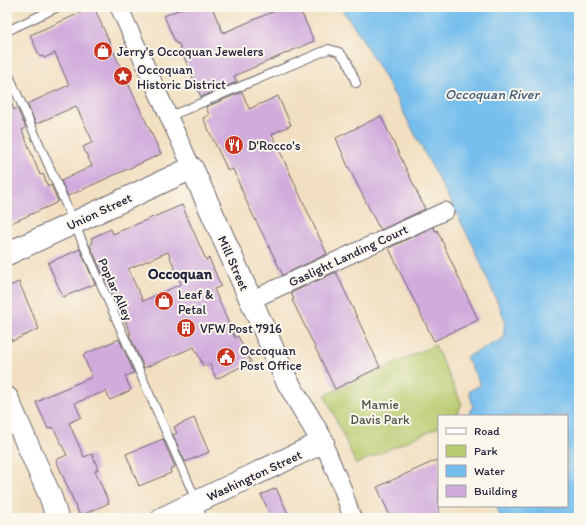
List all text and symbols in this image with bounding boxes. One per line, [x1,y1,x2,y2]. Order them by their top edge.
shop icon: Jerry's Occoquan Jewelers [92,40,114,62]
place label: Jerry's Occoquan Jewelers [117,44,264,59]
place label: Occoquan Historic District [137,62,226,92]
place icon: Occoquan Historic District [112,65,134,87]
water label: Occoquan River [445,86,540,103]
restaurant icon: D'Rocco's [223,134,245,156]
place label: D'Rocco's [248,138,301,153]
street label: Union Street [64,190,134,233]
street label: Gaslight Landing Court [286,221,410,290]
street label: Mill Street [215,233,252,293]
street label: Poplar Alley [95,256,136,323]
district label: Occoquan [148,265,213,284]
place label: Leaf & Petal [178,287,214,317]
shop icon: Leaf & Petal [153,290,175,312]
building icon: VFW Post 7916 [175,317,197,339]
place label: VFW Post 7916 [200,321,282,336]
place label: Occoquan Post Office [240,343,302,373]
public building icon: Occoquan Post Office [215,346,237,368]
park label: Mamie Davis Park [350,397,410,427]
legend [438,415,568,507]
text: Road [474,424,500,438]
text: Park [474,444,498,458]
street label: Washington Street [204,447,304,504]
text: Water [474,464,505,478]
text: Building [474,484,518,498]

